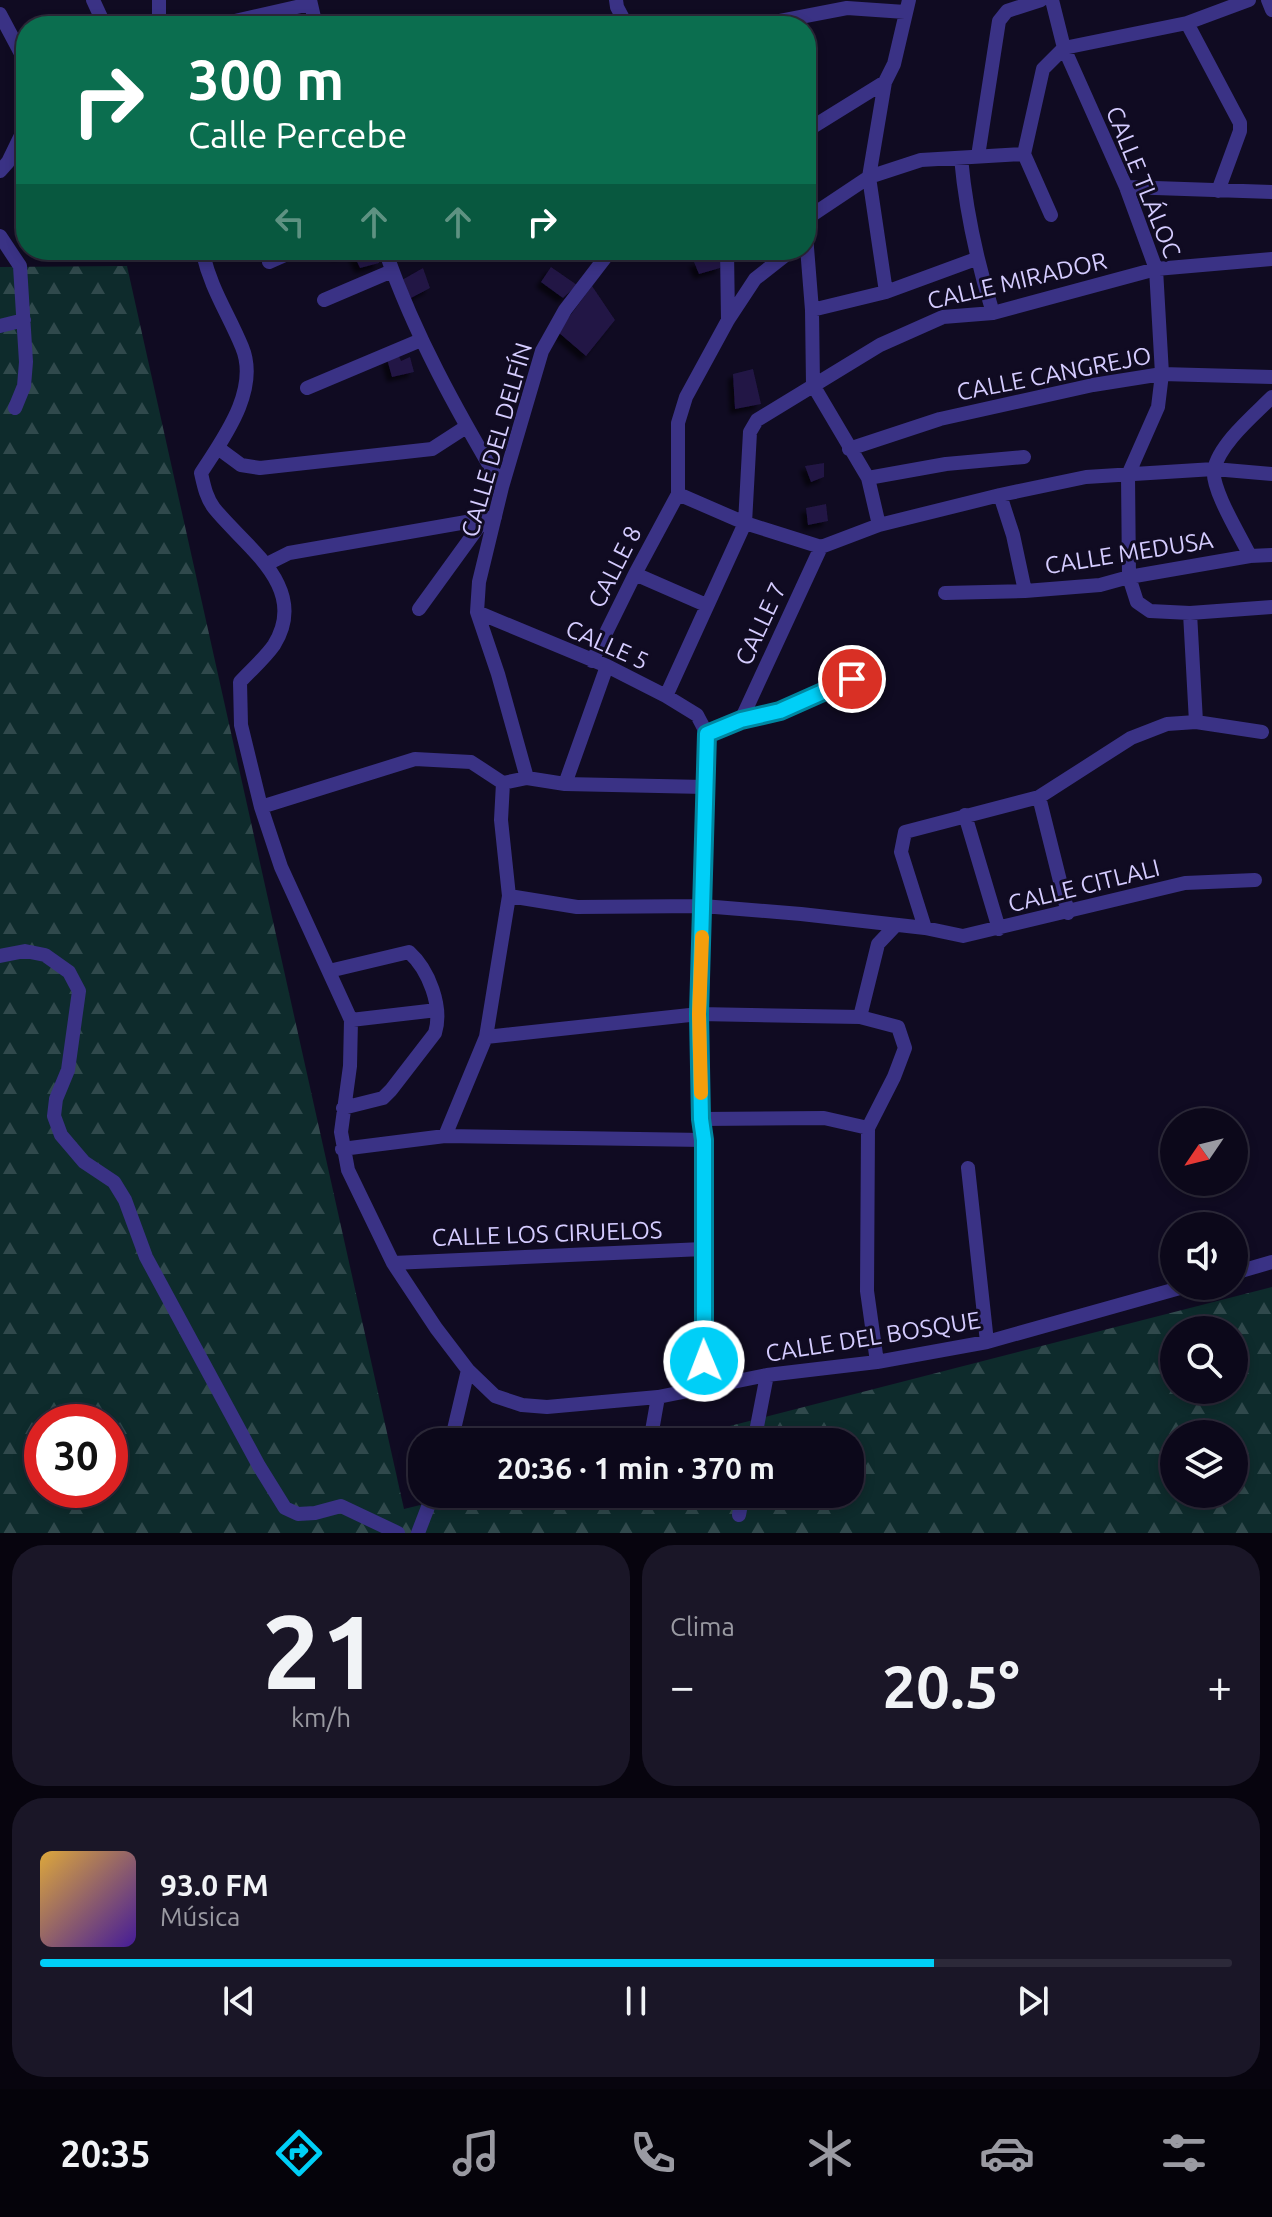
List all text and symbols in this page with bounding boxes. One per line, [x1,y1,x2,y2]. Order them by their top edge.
icon: right [56,48,160,152]
text: 300 m [188,48,344,111]
street label: CALLE TLÁLOC [1101,102,1187,262]
text: Calle Percebe [188,114,407,155]
icon: left [268,200,312,244]
icon: ahead [352,200,396,244]
icon: ahead [436,200,480,244]
icon: right [520,200,564,244]
street label: CALLE MIRADOR [925,247,1109,314]
street label: CALLE DEL DELFÍN [455,339,537,540]
street label: CALLE CANGREJO [954,341,1153,406]
street label: CALLE 8 [583,522,647,612]
street label: CALLE MEDUSA [1043,526,1215,579]
street label: CALLE 7 [730,578,791,669]
street label: CALLE 5 [562,614,653,675]
pin [818,645,886,713]
icon: arrive [830,657,874,701]
street label: CALLE CITLALI [1005,854,1162,917]
north arrow [1160,1108,1248,1196]
map controls [1160,1108,1248,1508]
button: sound [1160,1212,1248,1300]
street label: CALLE LOS CIRUELOS [431,1216,663,1251]
street label: CALLE DEL BOSQUE [763,1306,982,1367]
button: search [1160,1316,1248,1404]
position arrow [662,1319,746,1403]
speed limit sign: 30 [24,1404,128,1508]
button: layers [1160,1420,1248,1508]
text: 20:36 · 1 min · 370 m [497,1451,775,1485]
text: 21 [262,1592,380,1709]
text: Clima [670,1612,735,1641]
text: 20.5° [882,1652,1020,1719]
text: − [670,1661,695,1710]
text: + [1207,1661,1232,1710]
text: km/h [291,1703,351,1732]
text: 93.0 FM [160,1868,269,1902]
text: Música [160,1902,240,1931]
icon: previous [217,1979,261,2023]
icon: pause [614,1979,658,2023]
icon: next [1011,1979,1055,2023]
icon: directions [271,2125,327,2181]
icon: music [448,2125,504,2181]
icon: phone [625,2125,681,2181]
icon: climate [802,2125,858,2181]
icon: car [979,2125,1035,2181]
icon: filters [1156,2125,1212,2181]
text: 20:35 [60,2133,151,2174]

